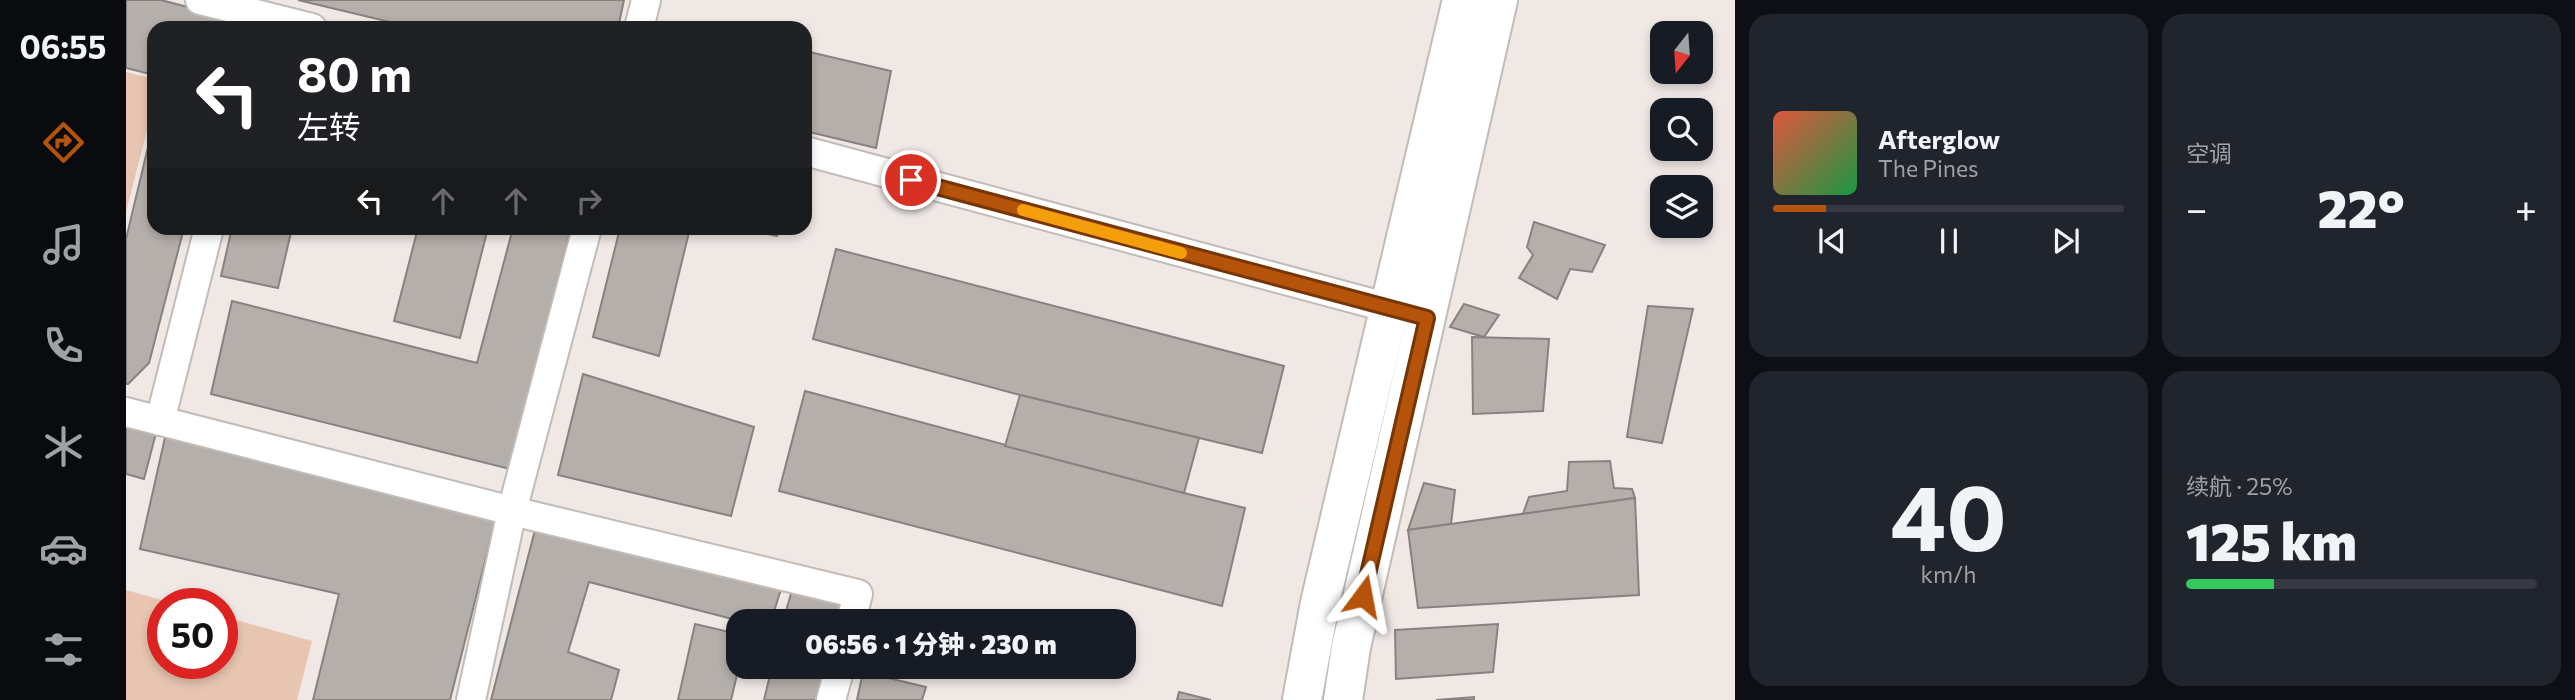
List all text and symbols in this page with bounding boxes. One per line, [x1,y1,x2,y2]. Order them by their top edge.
north arrow [1650,21,1713,84]
map controls [1650,21,1713,238]
text: 06:55 [20,26,106,66]
text: 80 m [297,42,412,102]
icon: left [182,49,273,140]
button: search [1650,98,1713,161]
text: 左转 [297,106,361,146]
icon: directions [39,118,88,167]
text: Afterglow [1878,123,2000,154]
text: 空调 [2186,139,2232,167]
pin [881,150,941,210]
text: The Pines [1878,154,1979,182]
icon: arrive [892,161,930,199]
button: layers [1650,175,1713,238]
text: 22° [2317,175,2405,239]
icon: left [351,182,389,220]
icon: ahead [424,182,462,220]
icon: ahead [497,182,535,220]
icon: right [570,182,608,220]
text: − [2186,184,2208,231]
text: + [2515,184,2537,231]
icon: music [39,220,88,269]
icon: previous [1813,222,1851,260]
icon: pause [1930,222,1968,260]
icon: next [2047,222,2085,260]
icon: phone [39,321,88,370]
icon: climate [39,422,88,471]
text: 40 [1890,458,2007,570]
text: 续航 · 25% [2186,472,2292,500]
text: 125 km [2186,508,2357,572]
icon: car [39,524,88,573]
position arrow [1326,559,1400,633]
text: km/h [1921,560,1976,588]
speed limit sign: 50 [147,588,238,679]
icon: filters [39,625,88,674]
text: 06:56 · 1 分钟 · 230 m [805,628,1057,659]

